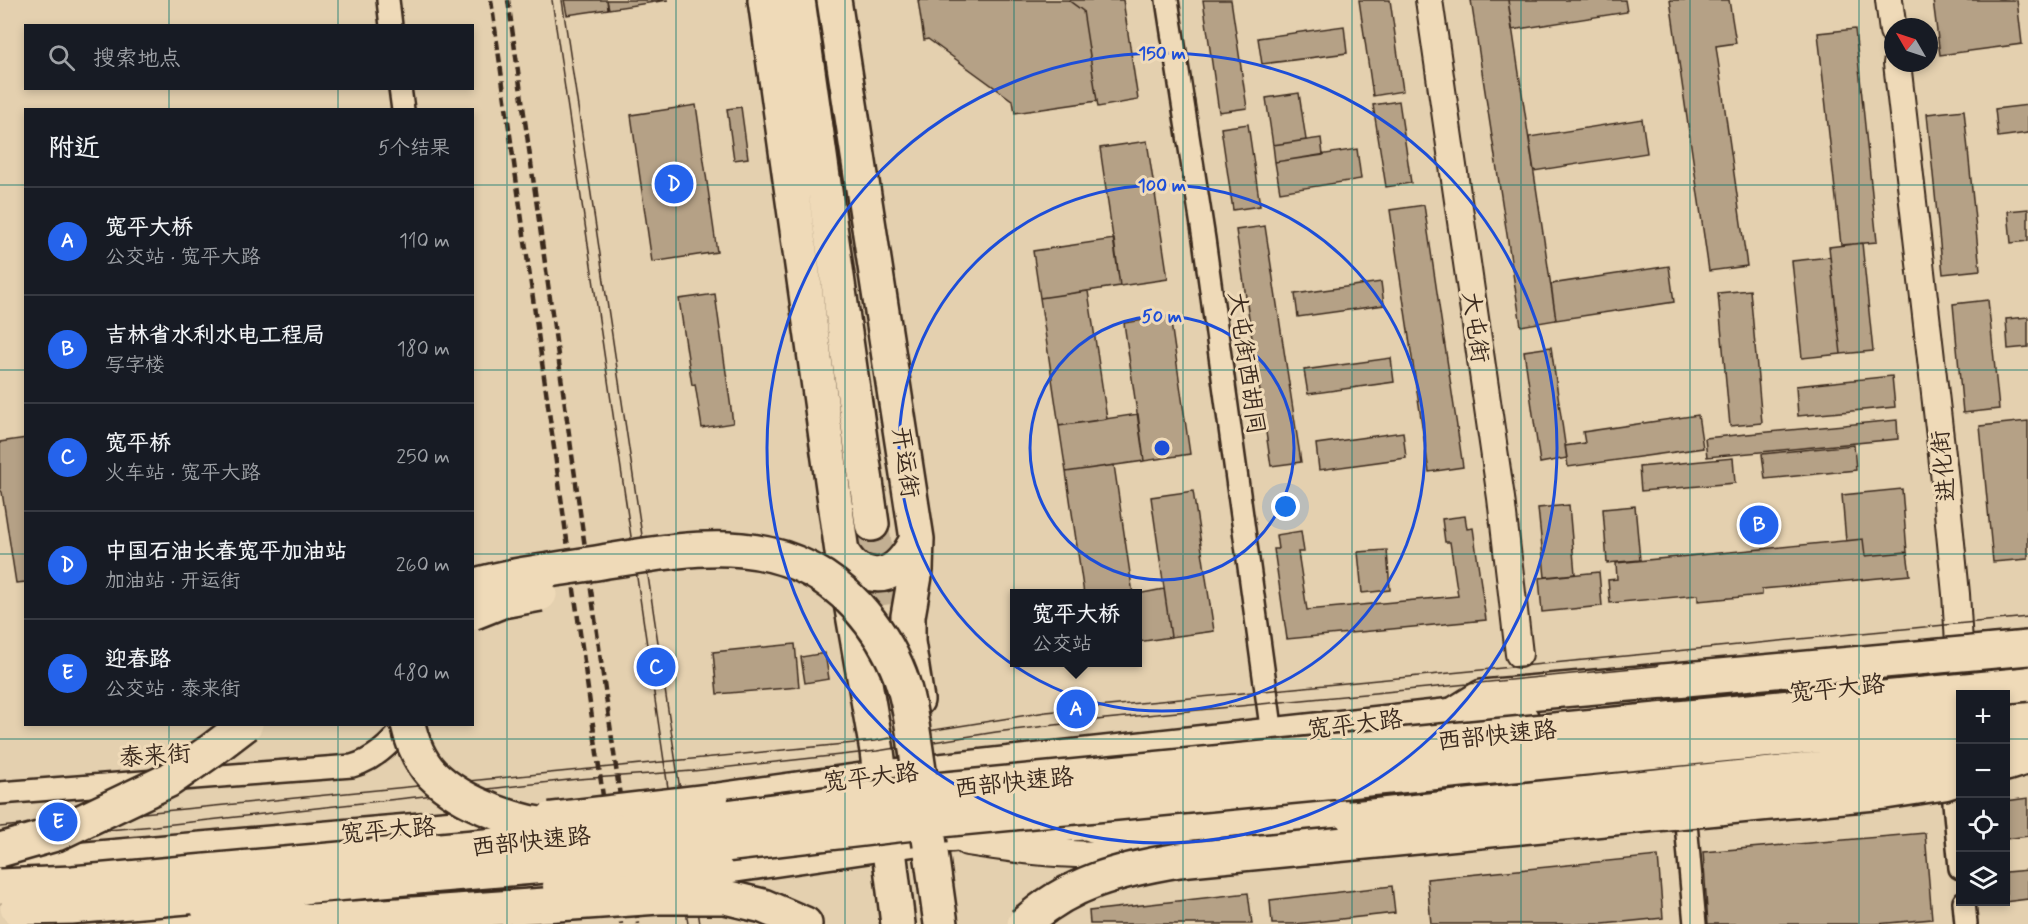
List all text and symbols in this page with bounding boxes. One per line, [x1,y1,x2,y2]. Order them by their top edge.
north arrow [1884,18,1938,72]
search box [24,24,474,90]
icon: search [45,41,78,74]
text: 150 m [1138,42,1186,66]
text: 搜索地点 [93,45,181,73]
text: 附近 [48,132,100,166]
text: 5个结果 [378,135,450,162]
pin: D [654,162,694,207]
text: 100 m [1138,174,1186,198]
text: 宽平大桥 [105,214,193,242]
text: A [61,228,74,255]
text: 110 m [399,228,450,255]
text: 公交站 · 宽平大路 [105,244,260,271]
street label: 大屯街 [1454,289,1495,365]
street label: 大屯街西胡同 [1220,290,1271,437]
text: 50 m [1142,305,1182,329]
text: 吉林省水利水电工程局 [105,322,325,350]
text: B [61,336,74,363]
text: 180 m [397,336,450,363]
text: 写字楼 [105,352,165,379]
street label: 开运街 [884,424,925,500]
street label: 进化街 [1925,428,1964,503]
text: 宽平桥 [105,430,171,458]
centre of rings [1152,438,1172,458]
text: C [60,444,75,471]
text: 250 m [396,444,450,471]
text: 火车站 · 宽平大路 [105,460,260,487]
your location [1271,492,1300,521]
pin: B [1740,502,1778,548]
text: 中国石油长春宽平加油站 [105,538,347,566]
text: D [61,552,74,579]
text: 260 m [396,552,450,579]
text: 加油站 · 开运街 [105,568,240,595]
popup [1010,589,1142,667]
text: 宽平大桥 [1032,601,1120,629]
text: 公交站 [1032,631,1092,658]
pin: C [636,644,676,690]
text: 迎春路 [105,646,171,674]
text: E [62,660,73,687]
text: 480 m [394,660,450,687]
street label: 宽平大路 [1788,669,1887,710]
text: 公交站 · 泰来街 [105,676,240,703]
pin: A [1056,686,1096,732]
map controls [1956,690,2010,906]
button: + [1956,690,2010,744]
street label: 宽平大路 [1306,704,1405,747]
street label: 西部快速路 [1436,715,1558,758]
street label: 泰来街 [118,739,192,774]
button: − [1956,744,2010,798]
street label: 宽平大路 [822,757,921,800]
street label: 西部快速路 [953,762,1075,805]
button: locate [1956,798,2010,852]
pin: E [38,800,78,844]
street label: 宽平大路 [339,812,437,851]
street label: 西部快速路 [470,821,592,864]
button: layers [1956,852,2010,906]

